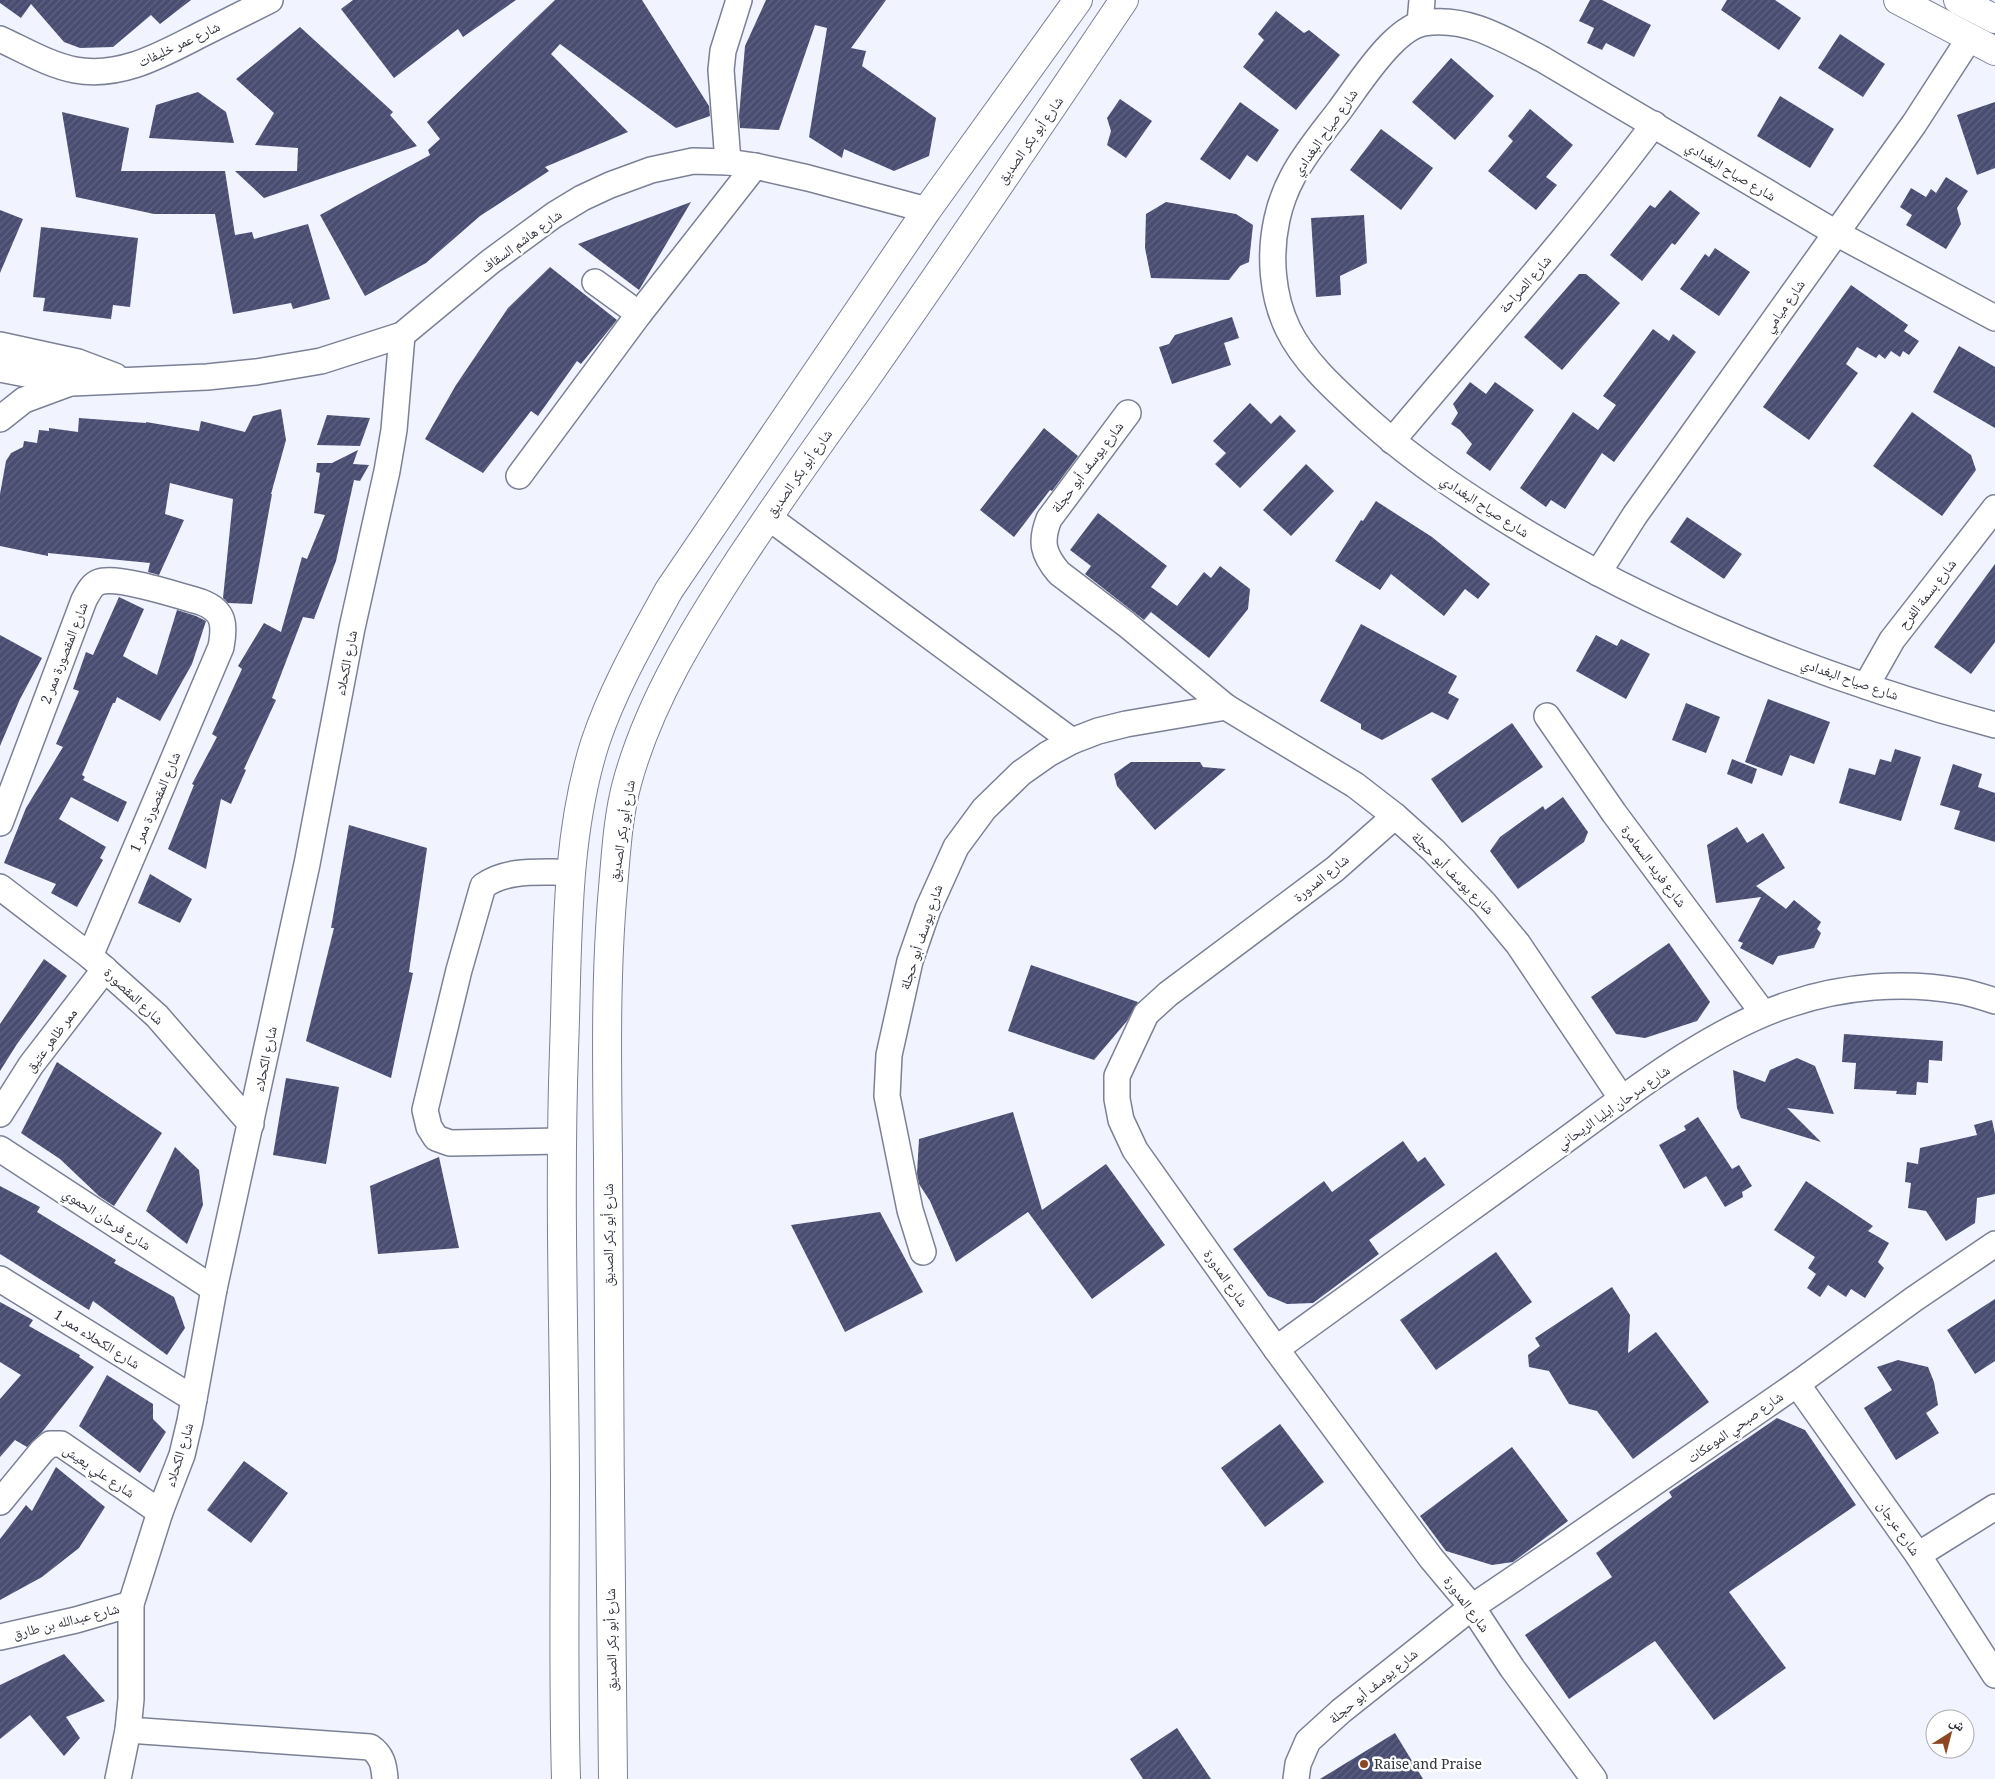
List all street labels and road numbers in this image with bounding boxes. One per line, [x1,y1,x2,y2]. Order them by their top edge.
street label: شارع عمر خليفات [135,16,225,75]
street label: شارع صياح البغدادي [1288,85,1366,182]
street label: شارع أبو بكر الصديق [992,92,1071,190]
street label: شارع صياح البغدادي [1680,136,1780,209]
street label: شارع هاشم السقاف [476,205,568,281]
street label: شارع الصراحة [1494,251,1559,320]
street label: شارع ميامي [1758,275,1813,339]
street label: شارع يوسف أبو حجلة [1046,417,1131,519]
street label: شارع أبو بكر الصديق [761,425,840,523]
street label: شارع صياح البغدادي [1435,470,1533,545]
street label: شارع بسمة الفرح [1893,555,1964,636]
street label: شارع المقصورة ممر 2 [35,599,96,708]
street label: شارع الكحلاء [330,628,366,698]
street label: شارع صياح البغدادي [1797,653,1901,709]
street label: شارع المقصورة ممر 1 [125,749,189,857]
street label: شارع أبو بكر الصديق [604,778,644,884]
street label: شارع فريد السمامرة [1613,821,1692,914]
street label: شارع يوسف أبو حجلة [1404,827,1499,922]
street label: شارع المدورة [1289,849,1355,910]
street label: شارع يوسف أبو حجلة [895,882,951,993]
street label: شارع المقصورة [97,963,169,1032]
street label: ممر ظاهر عتيق [20,1004,85,1079]
street label: شارع الكحلاء [248,1024,286,1094]
street label: شارع سرحان ايليا الريحاني [1552,1060,1676,1157]
street label: شارع فرحان الحموي [57,1183,155,1258]
street label: شارع أبو بكر الصديق [598,1183,622,1287]
street label: شارع المدورة [1196,1245,1253,1313]
street label: شارع الكحلاء ممر 1 [48,1304,144,1377]
street label: شارع صبحي الموعكات [1683,1386,1789,1471]
street label: شارع الكحلاء [160,1420,202,1491]
street label: شارع علي يعيش [57,1440,139,1506]
street label: شارع عرجان [1869,1496,1925,1562]
street label: شارع المدورة [1436,1572,1495,1639]
street label: شارع أبو بكر الصديق [600,1588,626,1692]
street label: شارع عبدالله بن طارق [11,1598,122,1648]
street label: شارع يوسف أبو حجلة [1324,1644,1424,1731]

